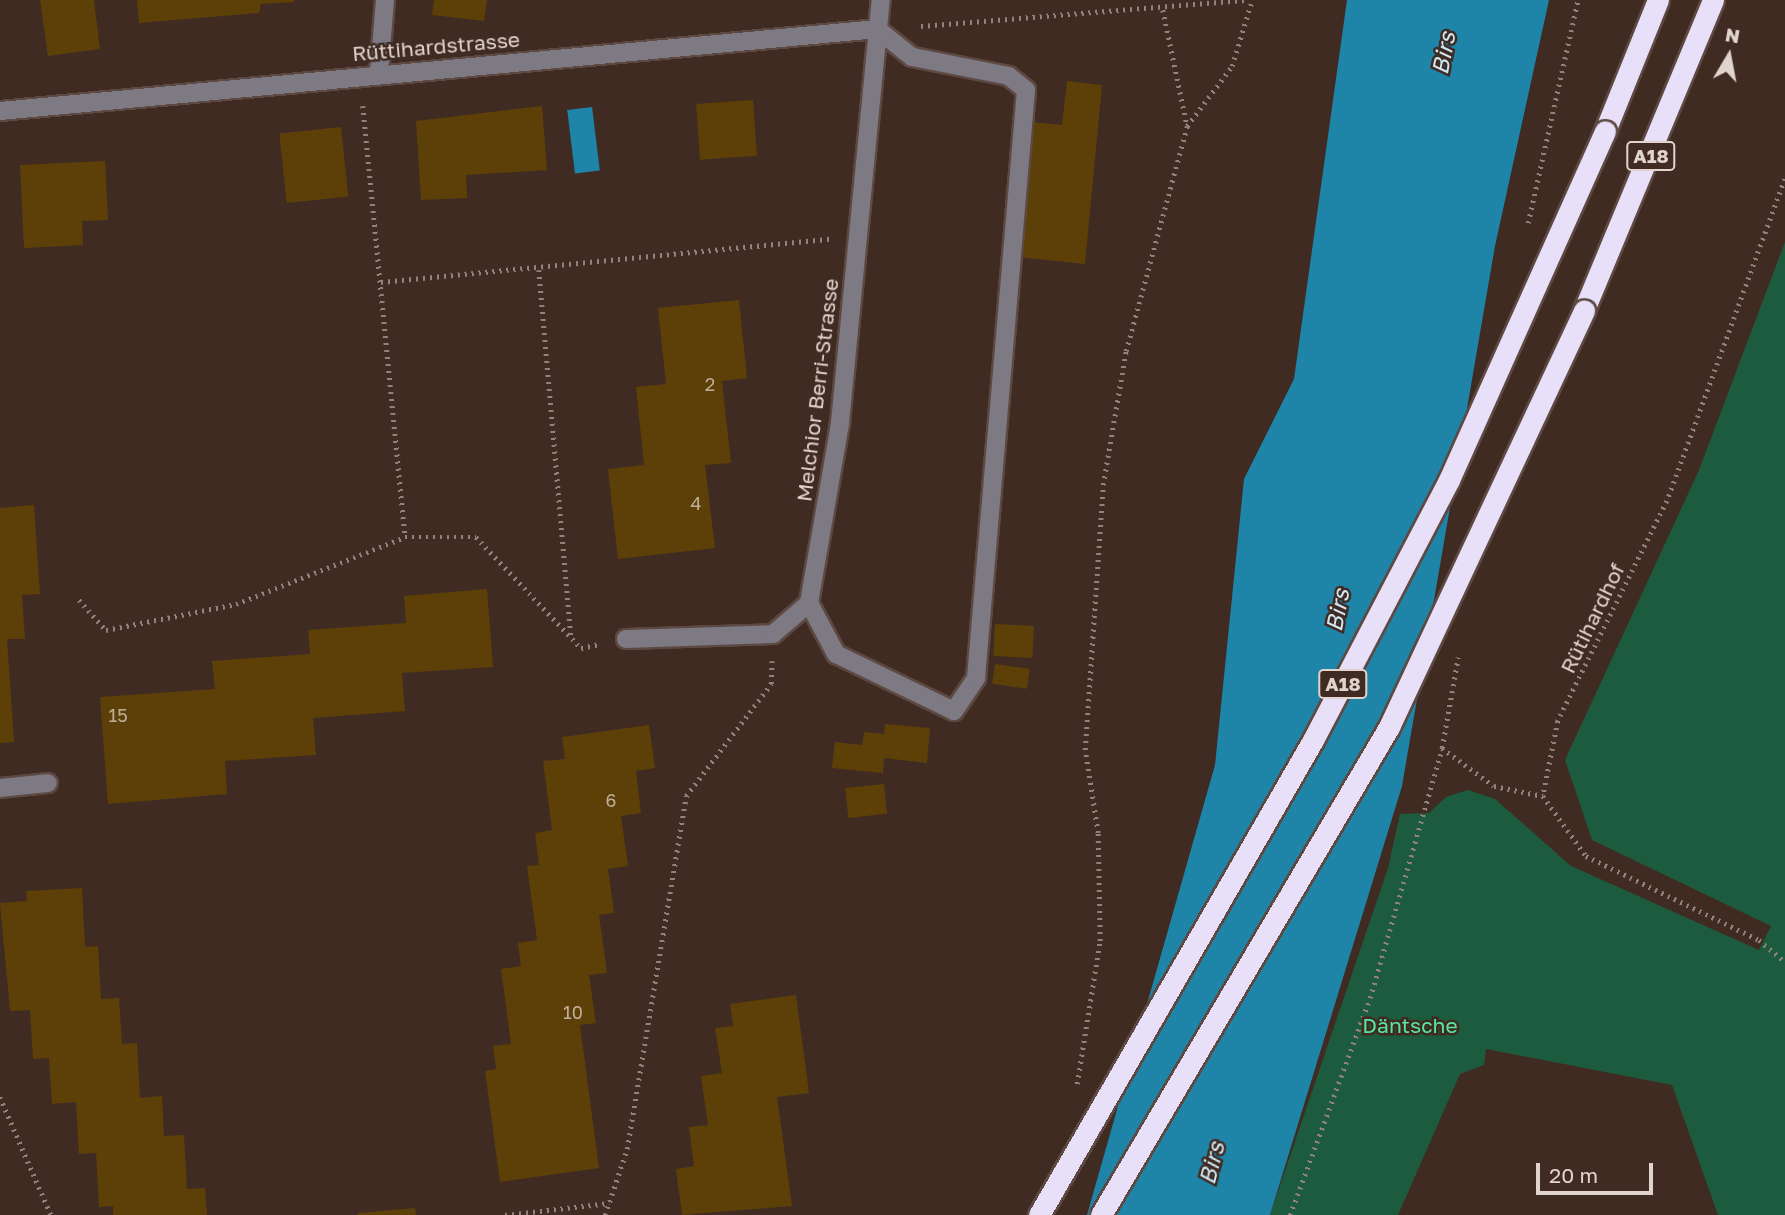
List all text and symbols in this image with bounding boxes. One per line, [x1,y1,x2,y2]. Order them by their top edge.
north arrow [1694,21,1764,91]
text: N [1724,22,1742,47]
street label: Rüttihardstrasse [351,26,521,66]
water label: Birs [1425,29,1461,77]
road number: A18 [1625,140,1677,172]
street label: Melchior Berri-Strasse [791,277,843,503]
house number: 2 [705,373,715,395]
house number: 4 [691,492,701,514]
street label: Rütihardhof [1555,559,1629,677]
water label: Birs [1319,586,1355,634]
road number: A18 [1317,668,1369,699]
house number: 15 [108,704,128,726]
house number: 6 [606,789,616,811]
house number: 10 [563,1001,583,1023]
park label: Däntsche [1362,1012,1458,1038]
water label: Birs [1192,1139,1230,1187]
scale bar [1540,1148,1657,1192]
text: 20 m [1549,1162,1598,1188]

